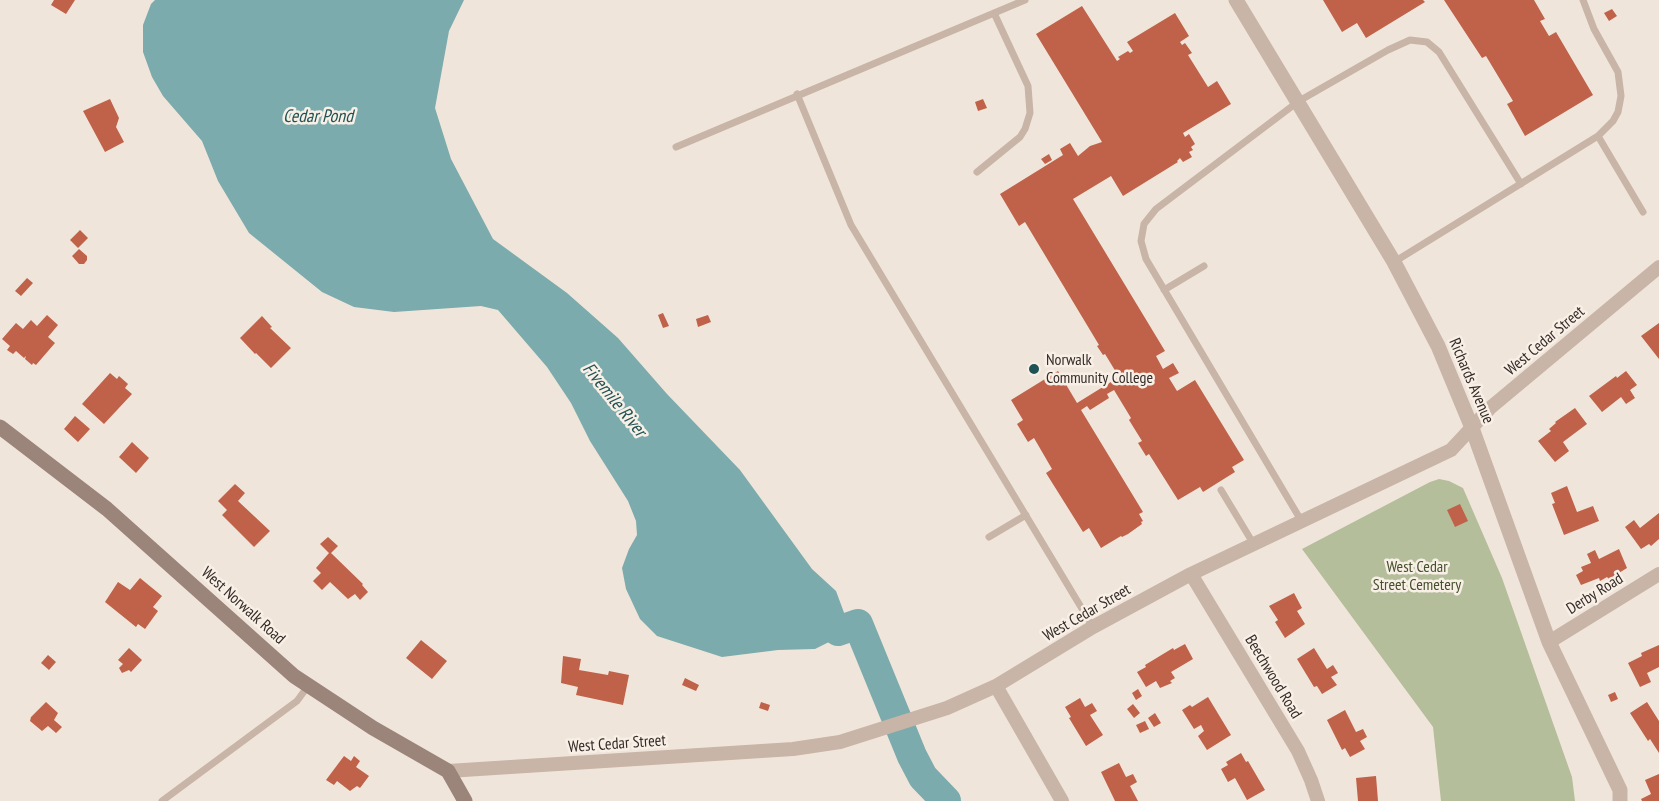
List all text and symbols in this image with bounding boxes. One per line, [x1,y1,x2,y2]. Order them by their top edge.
water label: Cedar Pond [283,106,353,128]
street label: West Cedar Street [1501,302,1589,380]
street label: Richards Avenue [1444,335,1498,427]
place label: Norwalk Community College [1046,350,1153,388]
water label: Fivemile River [578,359,650,441]
marker: Norwalk Community College [1027,362,1041,376]
park label: West Cedar Street Cemetery [1373,557,1461,595]
street label: West Norwalk Road [197,563,289,649]
street label: Derby Road [1563,569,1627,619]
street label: West Cedar Street [1040,580,1134,646]
street label: Beechwood Road [1241,632,1305,722]
street label: West Cedar Street [568,731,666,757]

